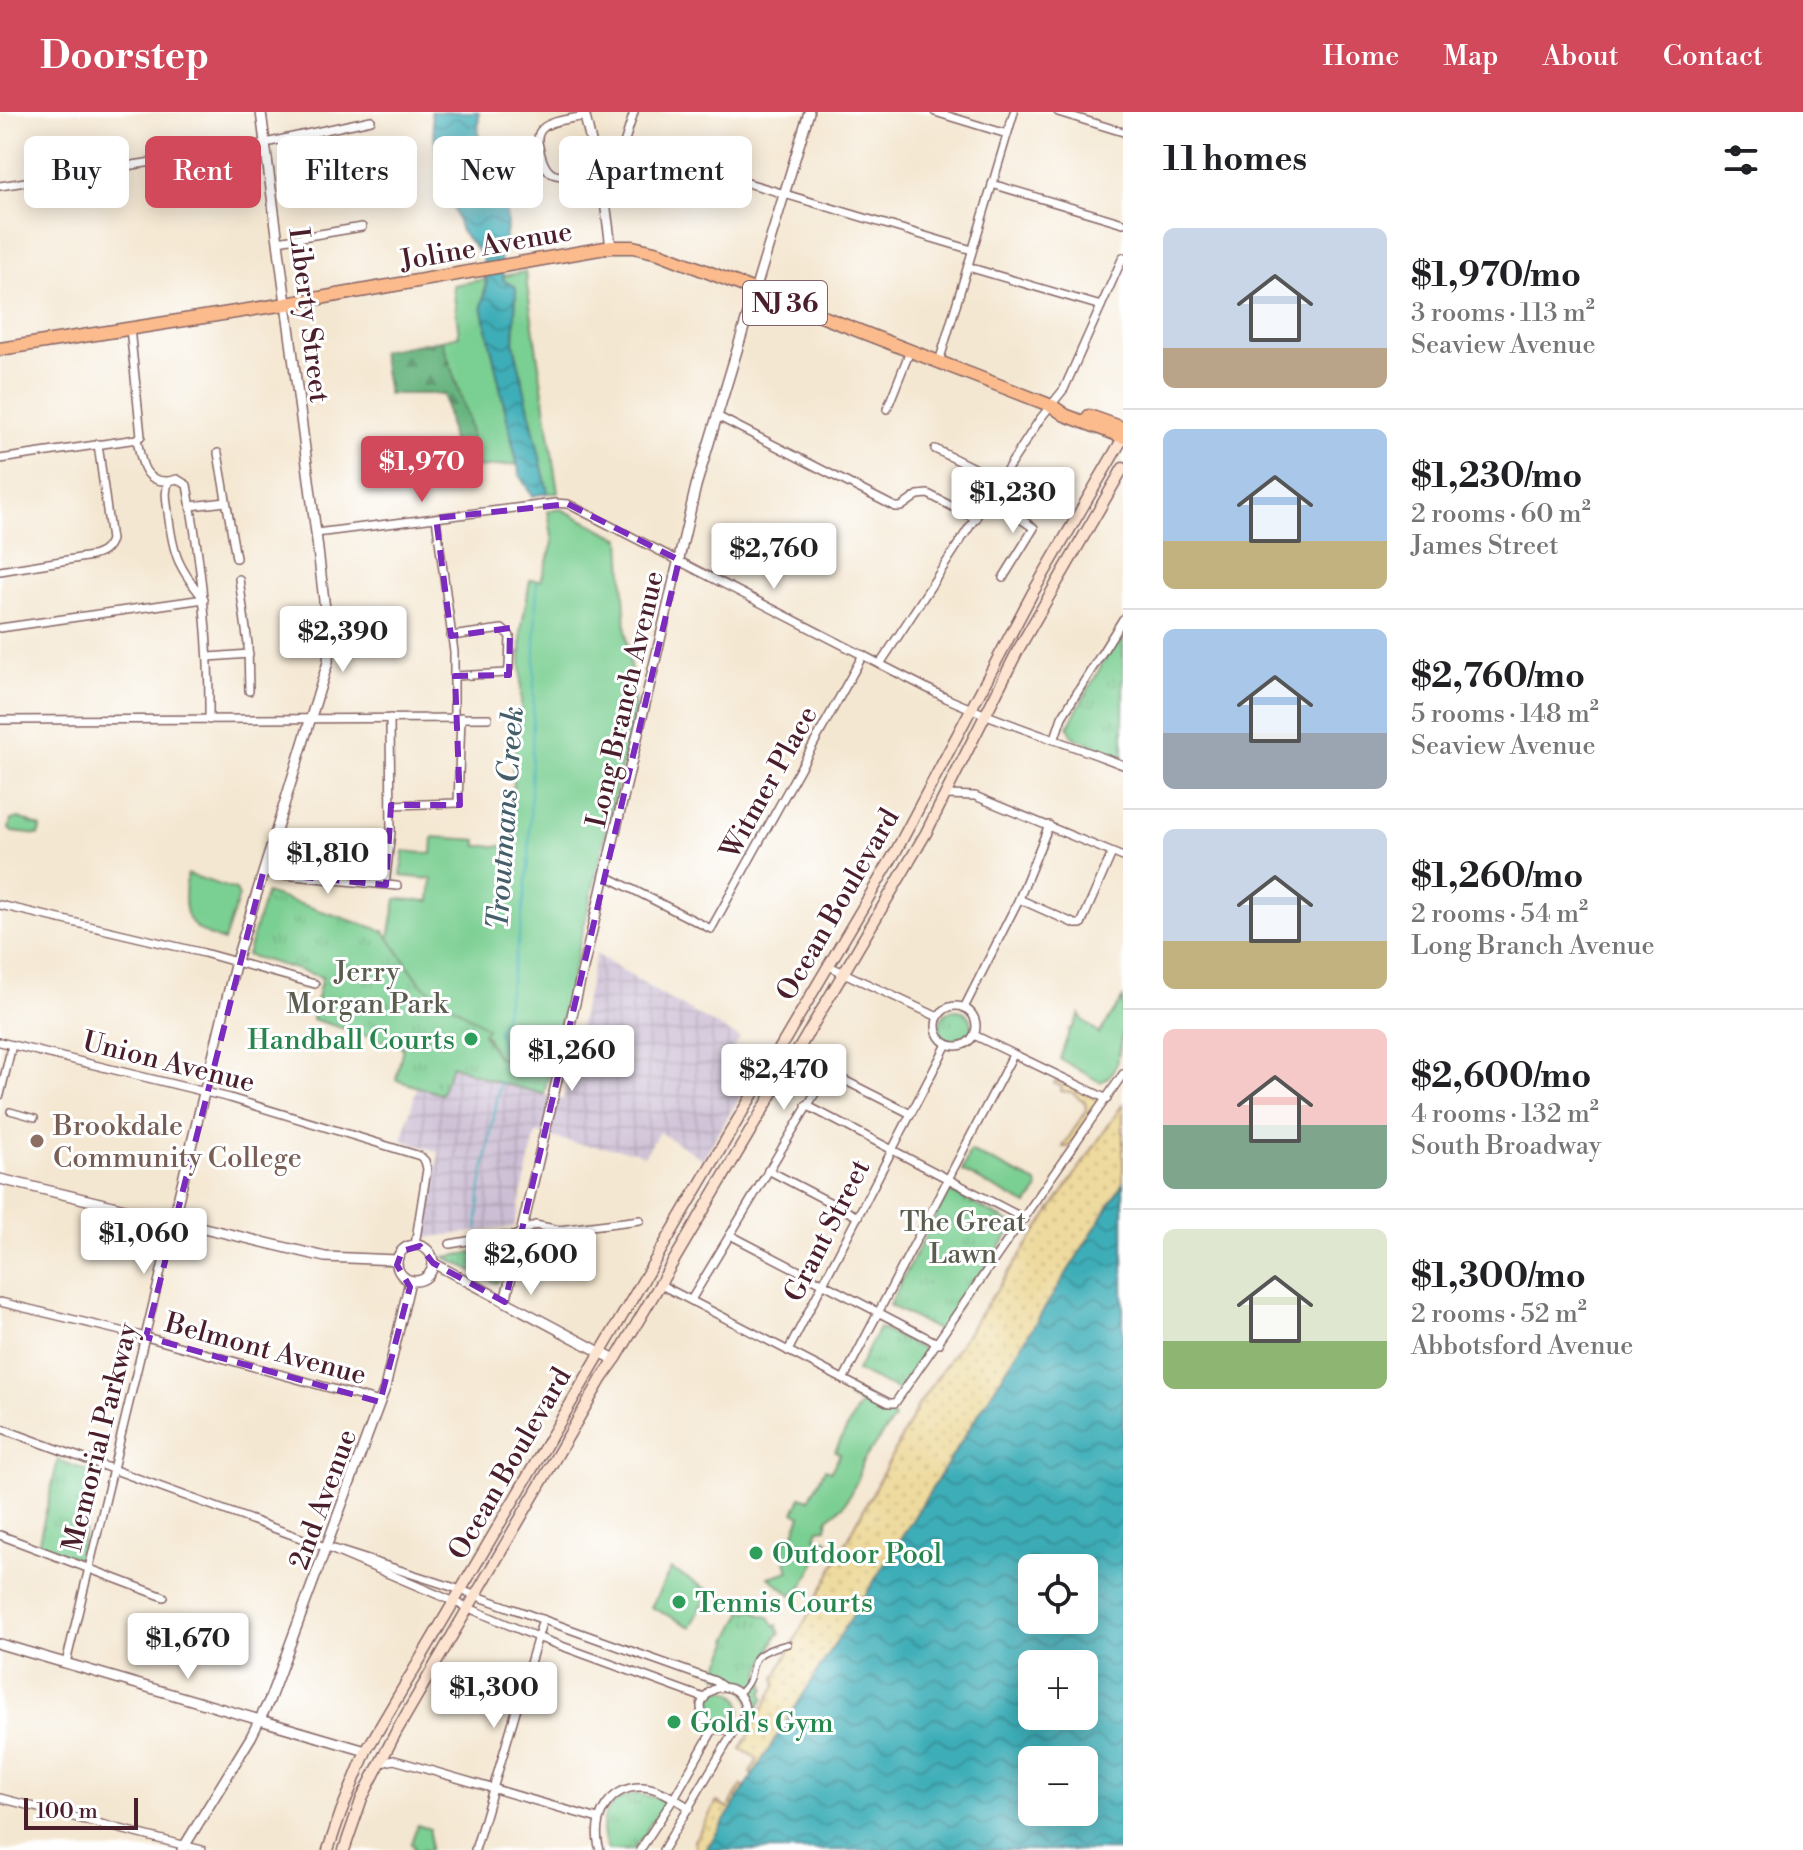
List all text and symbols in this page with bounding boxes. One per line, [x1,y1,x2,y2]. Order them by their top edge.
text: Doorstep [40,33,209,80]
text: Home [1323,39,1399,74]
text: Map [1443,39,1498,74]
text: About [1542,39,1619,74]
text: Contact [1663,39,1763,74]
chip: Buy [24,136,129,208]
chip: Rent [145,136,261,208]
chip: Filters [277,136,417,208]
chip: New [433,136,543,208]
chip: Apartment [559,136,752,208]
icon: filters [1719,138,1763,182]
text: 11 homes [1163,139,1307,181]
street label: Joline Avenue [396,214,575,279]
street label: Liberty Street [280,226,337,405]
text: $1,970/mo [1411,255,1581,297]
icon: home [1227,260,1323,356]
road number: NJ 36 [743,281,827,325]
text: 3 rooms · 113 m² [1411,297,1595,329]
text: Seaview Avenue [1411,329,1596,361]
pin: $1,970 [357,436,487,504]
text: $1,970 [379,446,465,478]
text: $1,230/mo [1411,456,1582,498]
icon: home [1227,461,1323,557]
pin: $1,230 [948,467,1078,535]
text: $1,230 [969,477,1057,509]
text: 2 rooms · 60 m² [1411,498,1591,530]
pin: $2,760 [709,523,839,591]
text: James Street [1411,530,1558,562]
text: $2,760 [729,533,819,565]
street label: Long Branch Avenue [579,568,672,831]
pin: $2,390 [278,606,408,674]
text: $2,390 [298,616,388,648]
text: $2,760/mo [1411,656,1585,698]
icon: home [1227,661,1323,757]
text: 5 rooms · 148 m² [1411,698,1599,730]
street label: Witmer Place [712,700,826,866]
water label: Troutmans Creek [479,705,533,931]
text: Seaview Avenue [1411,730,1596,762]
street label: Ocean Boulevard [769,802,908,1007]
pin: $1,810 [263,828,393,896]
text: $1,810 [287,838,369,870]
text: $1,260/mo [1411,856,1583,898]
icon: home [1227,861,1323,957]
text: 2 rooms · 54 m² [1411,898,1588,930]
text: Long Branch Avenue [1411,930,1655,962]
park label: Jerry Morgan Park [286,955,449,1022]
place label: Handball Courts [247,1023,455,1058]
street label: Union Avenue [79,1024,258,1101]
pin: $1,260 [507,1025,637,1093]
marker: Handball Courts [462,1030,480,1048]
text: $1,260 [528,1035,616,1067]
pin: $2,470 [719,1044,849,1112]
text: $2,470 [739,1054,829,1086]
text: $2,600/mo [1411,1056,1591,1098]
icon: home [1227,1061,1323,1157]
text: 4 rooms · 132 m² [1411,1098,1599,1130]
place label: Brookdale Community College [52,1109,302,1176]
text: South Broadway [1411,1130,1601,1162]
marker: Brookdale Community College [28,1132,46,1150]
street label: Grant Street [777,1154,878,1308]
park label: The Great Lawn [900,1205,1026,1272]
pin: $1,060 [79,1208,209,1276]
text: $1,060 [99,1218,189,1250]
pin: $2,600 [466,1229,596,1297]
text: $2,600 [484,1239,578,1271]
text: $1,300/mo [1411,1256,1586,1298]
icon: home [1227,1261,1323,1357]
text: 2 rooms · 52 m² [1411,1298,1587,1330]
street label: Belmont Avenue [160,1305,370,1393]
street label: Memorial Parkway [55,1319,146,1555]
text: Abbotsford Avenue [1411,1330,1633,1362]
street label: Ocean Boulevard [441,1361,580,1566]
street label: 2nd Avenue [282,1425,365,1574]
place label: Outdoor Pool [772,1537,942,1572]
marker: Outdoor Pool [747,1544,765,1562]
map controls [1018,1554,1098,1826]
button: locate [1018,1554,1098,1634]
place label: Tennis Courts [695,1586,873,1621]
marker: Tennis Courts [670,1593,688,1611]
pin: $1,670 [123,1613,253,1681]
text: $1,670 [146,1623,230,1655]
button: + [1018,1650,1098,1730]
pin: $1,300 [429,1662,559,1730]
text: $1,300 [449,1672,539,1704]
place label: Gold's Gym [690,1706,834,1741]
marker: Gold's Gym [665,1713,683,1731]
button: − [1018,1746,1098,1826]
scale bar [24,1794,138,1830]
text: 100 m [36,1798,98,1825]

